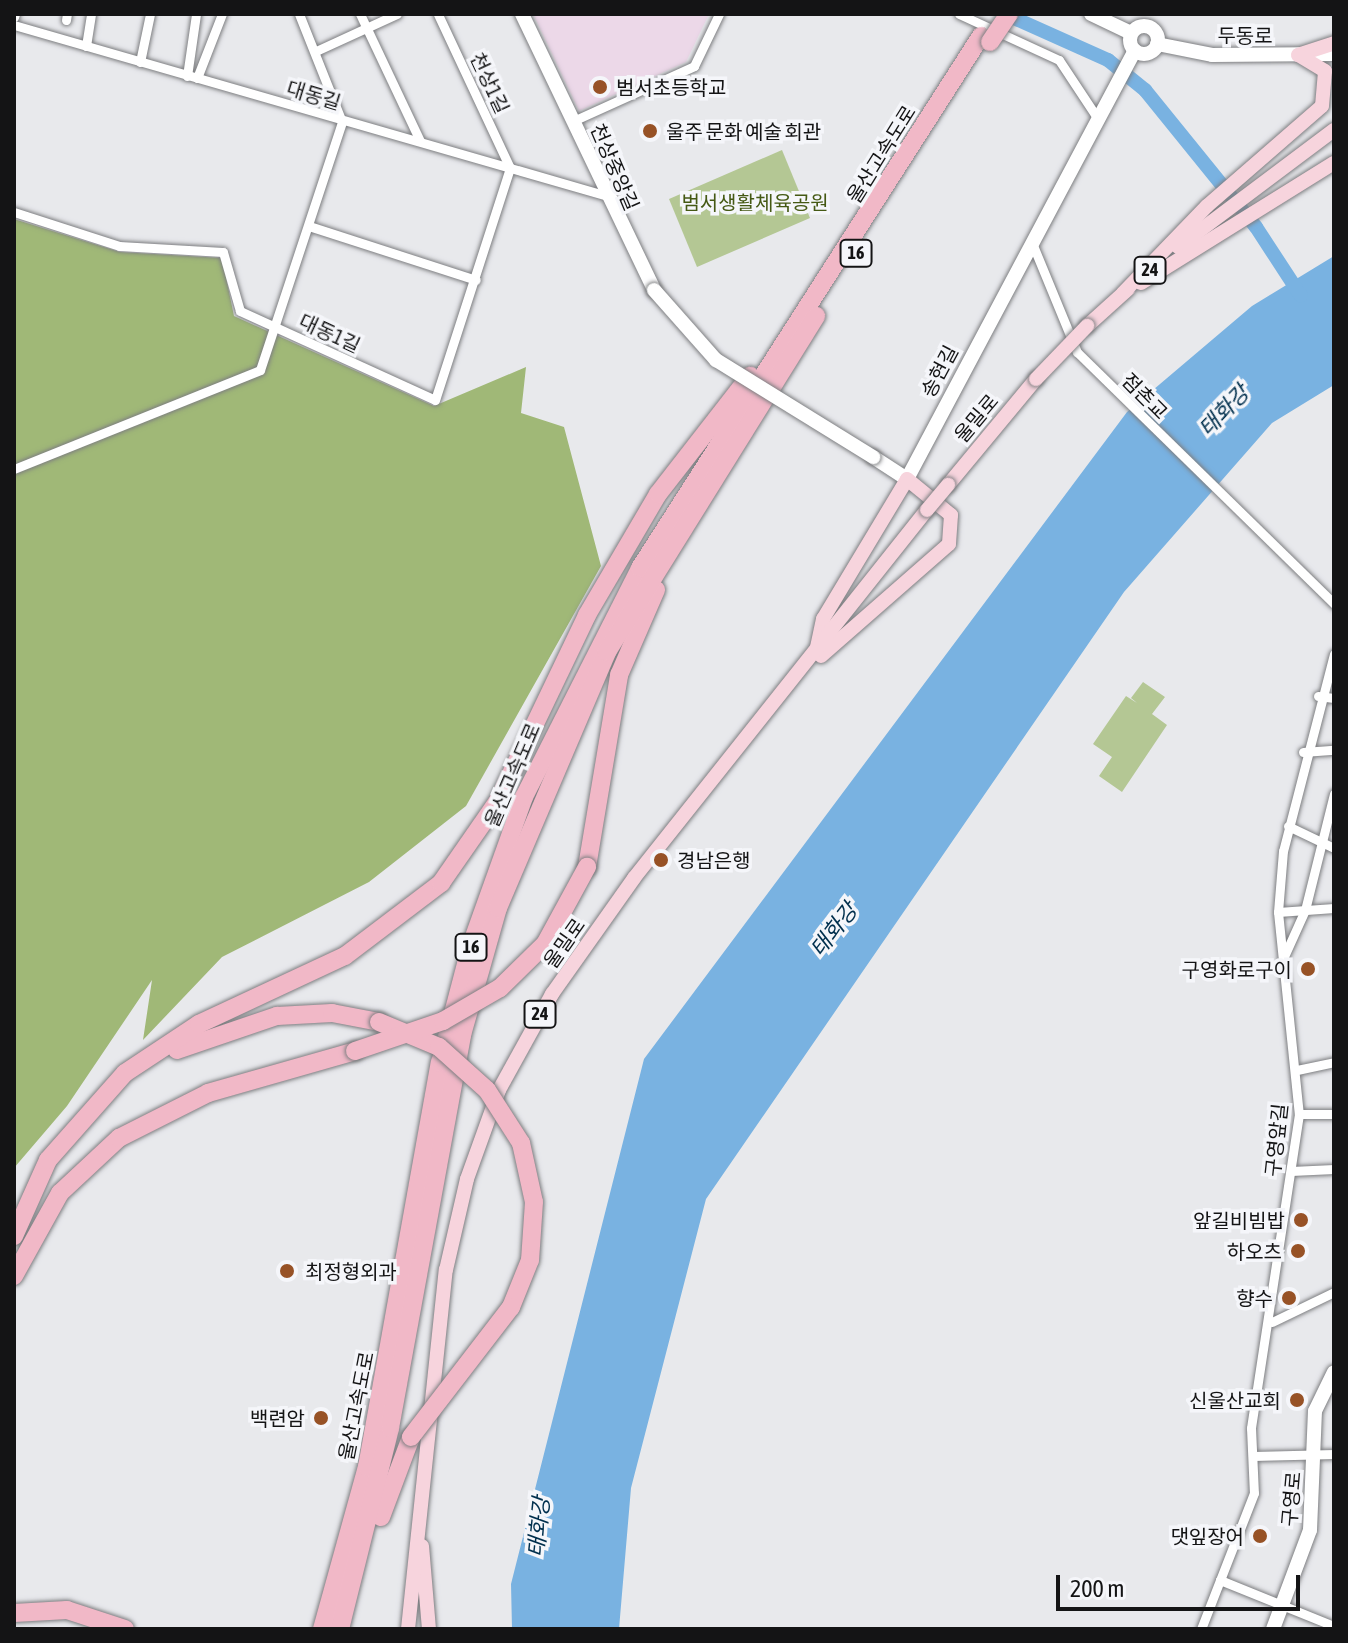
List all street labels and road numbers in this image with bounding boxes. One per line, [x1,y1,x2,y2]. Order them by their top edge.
street label: 두동로 [1217,23,1273,47]
street label: 천상1길 [465,49,515,117]
street label: 대동길 [284,75,344,115]
street label: 울산고속도로 [842,101,920,207]
street label: 천상중앙길 [586,120,644,214]
road number: 16 [838,239,874,267]
road number: 24 [1132,256,1168,284]
street label: 대동1길 [296,308,364,358]
street label: 송현길 [915,341,963,401]
street label: 점촌교 [1117,368,1173,424]
street label: 울밀로 [949,389,1003,447]
street label: 울산고속도로 [479,719,545,831]
street label: 울밀로 [538,914,590,972]
road number: 16 [453,933,489,961]
road number: 24 [522,1000,558,1028]
street label: 구영앞길 [1260,1102,1292,1178]
street label: 울산고속도로 [334,1350,378,1462]
street label: 구영로 [1277,1470,1305,1528]

